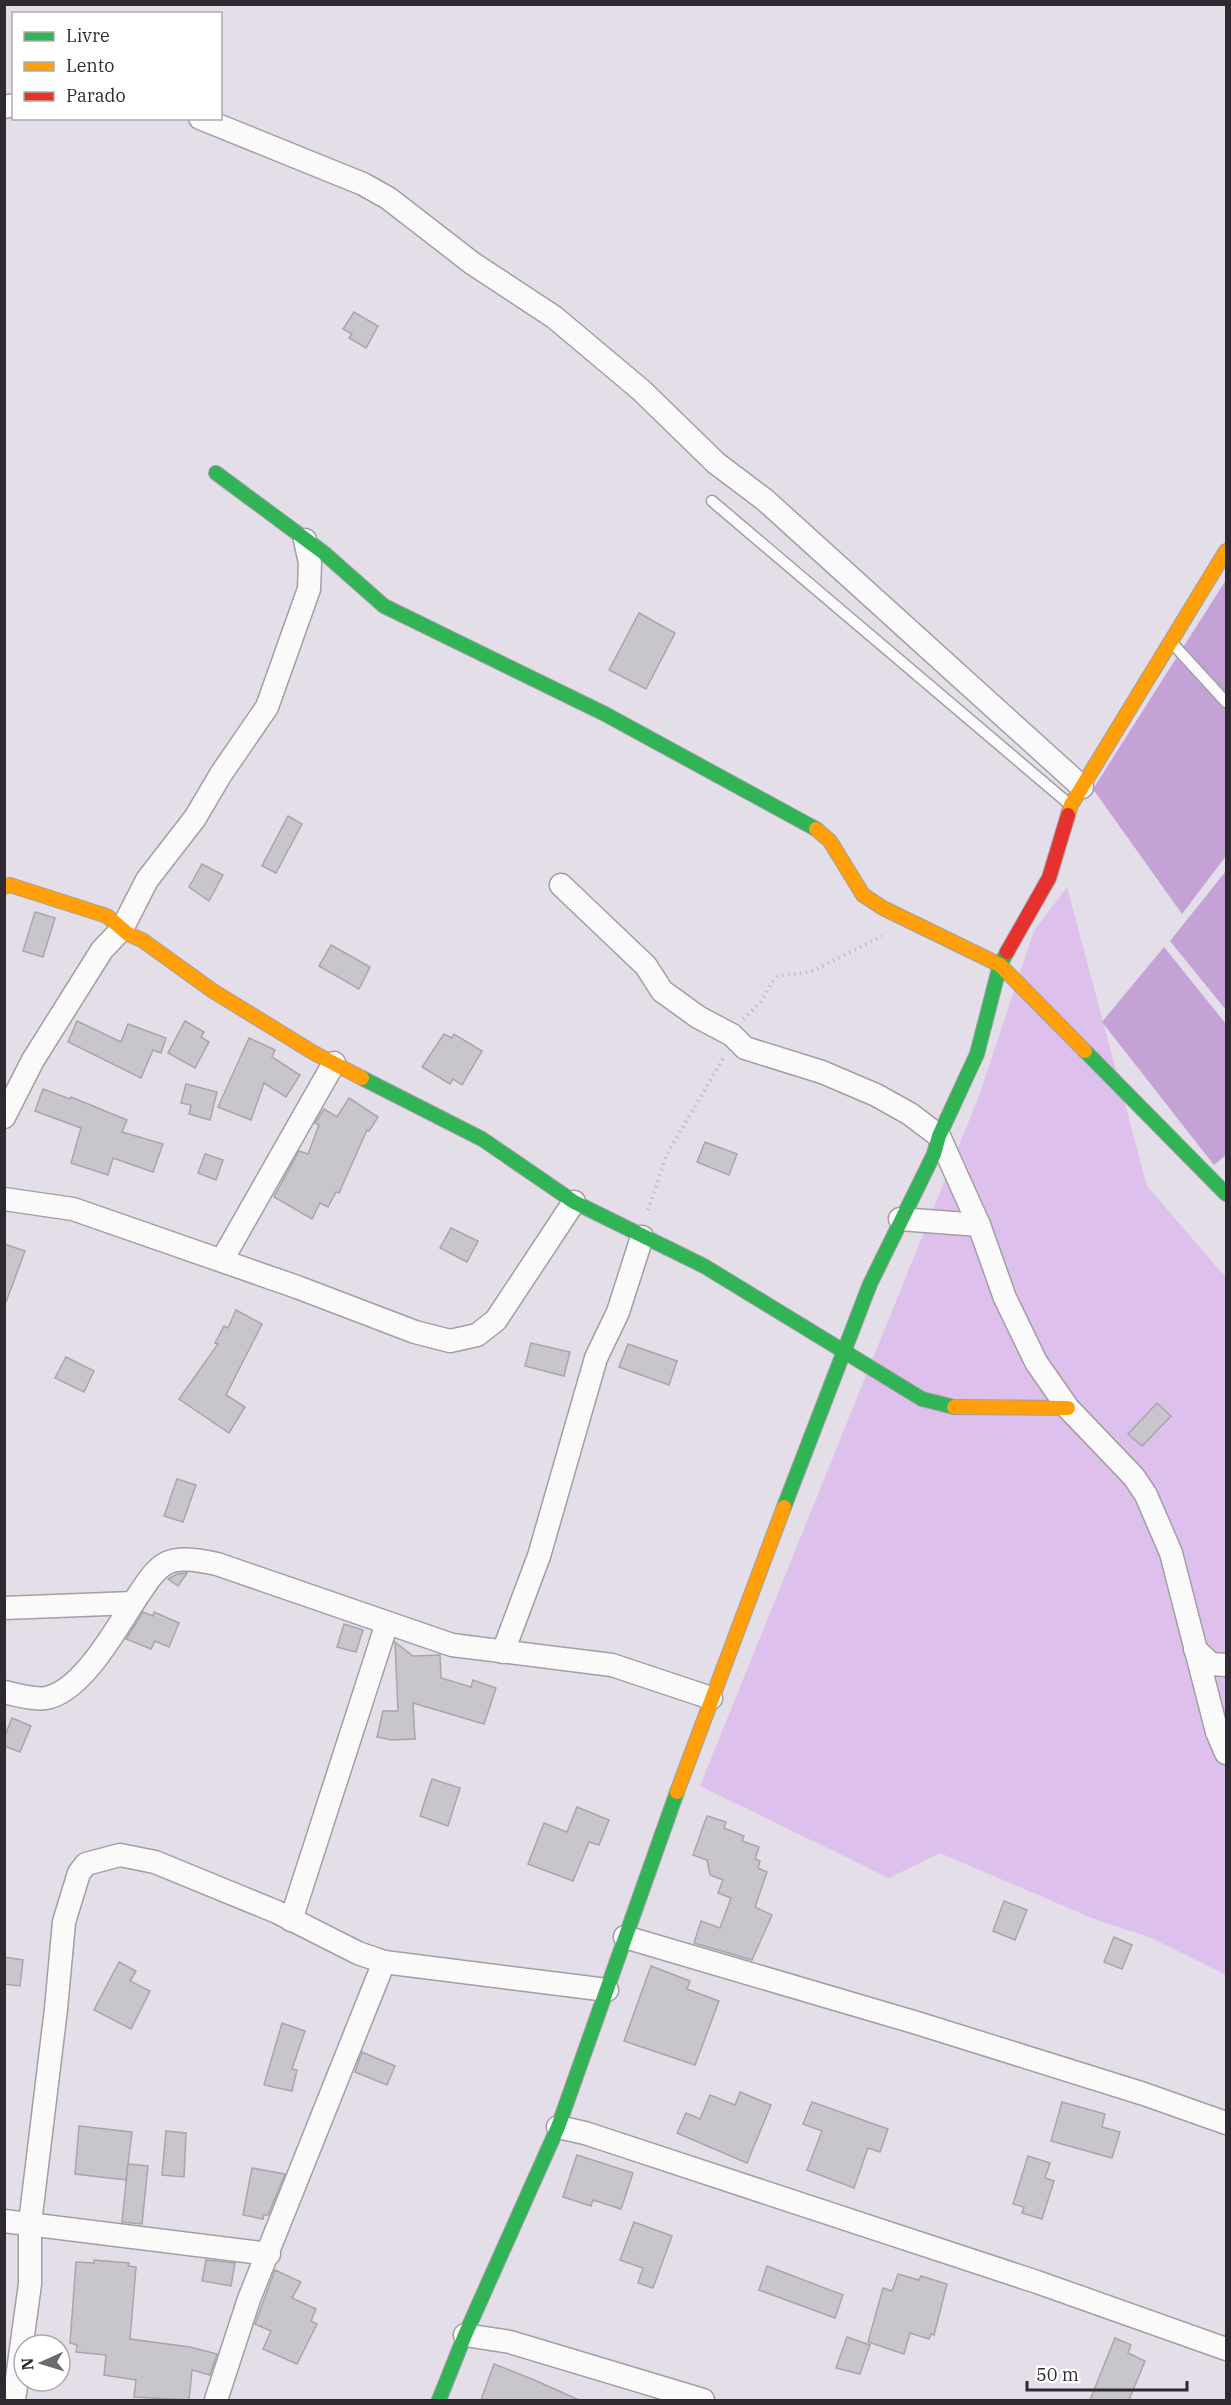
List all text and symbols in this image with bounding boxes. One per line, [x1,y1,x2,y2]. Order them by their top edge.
legend [12,12,222,120]
text: Livre [66,24,110,47]
text: Lento [66,54,114,77]
text: Parado [66,84,126,107]
north arrow [12,2333,72,2393]
scale bar [1027,2354,1188,2392]
text: N [17,2357,37,2371]
text: 50 m [1036,2363,1079,2386]

